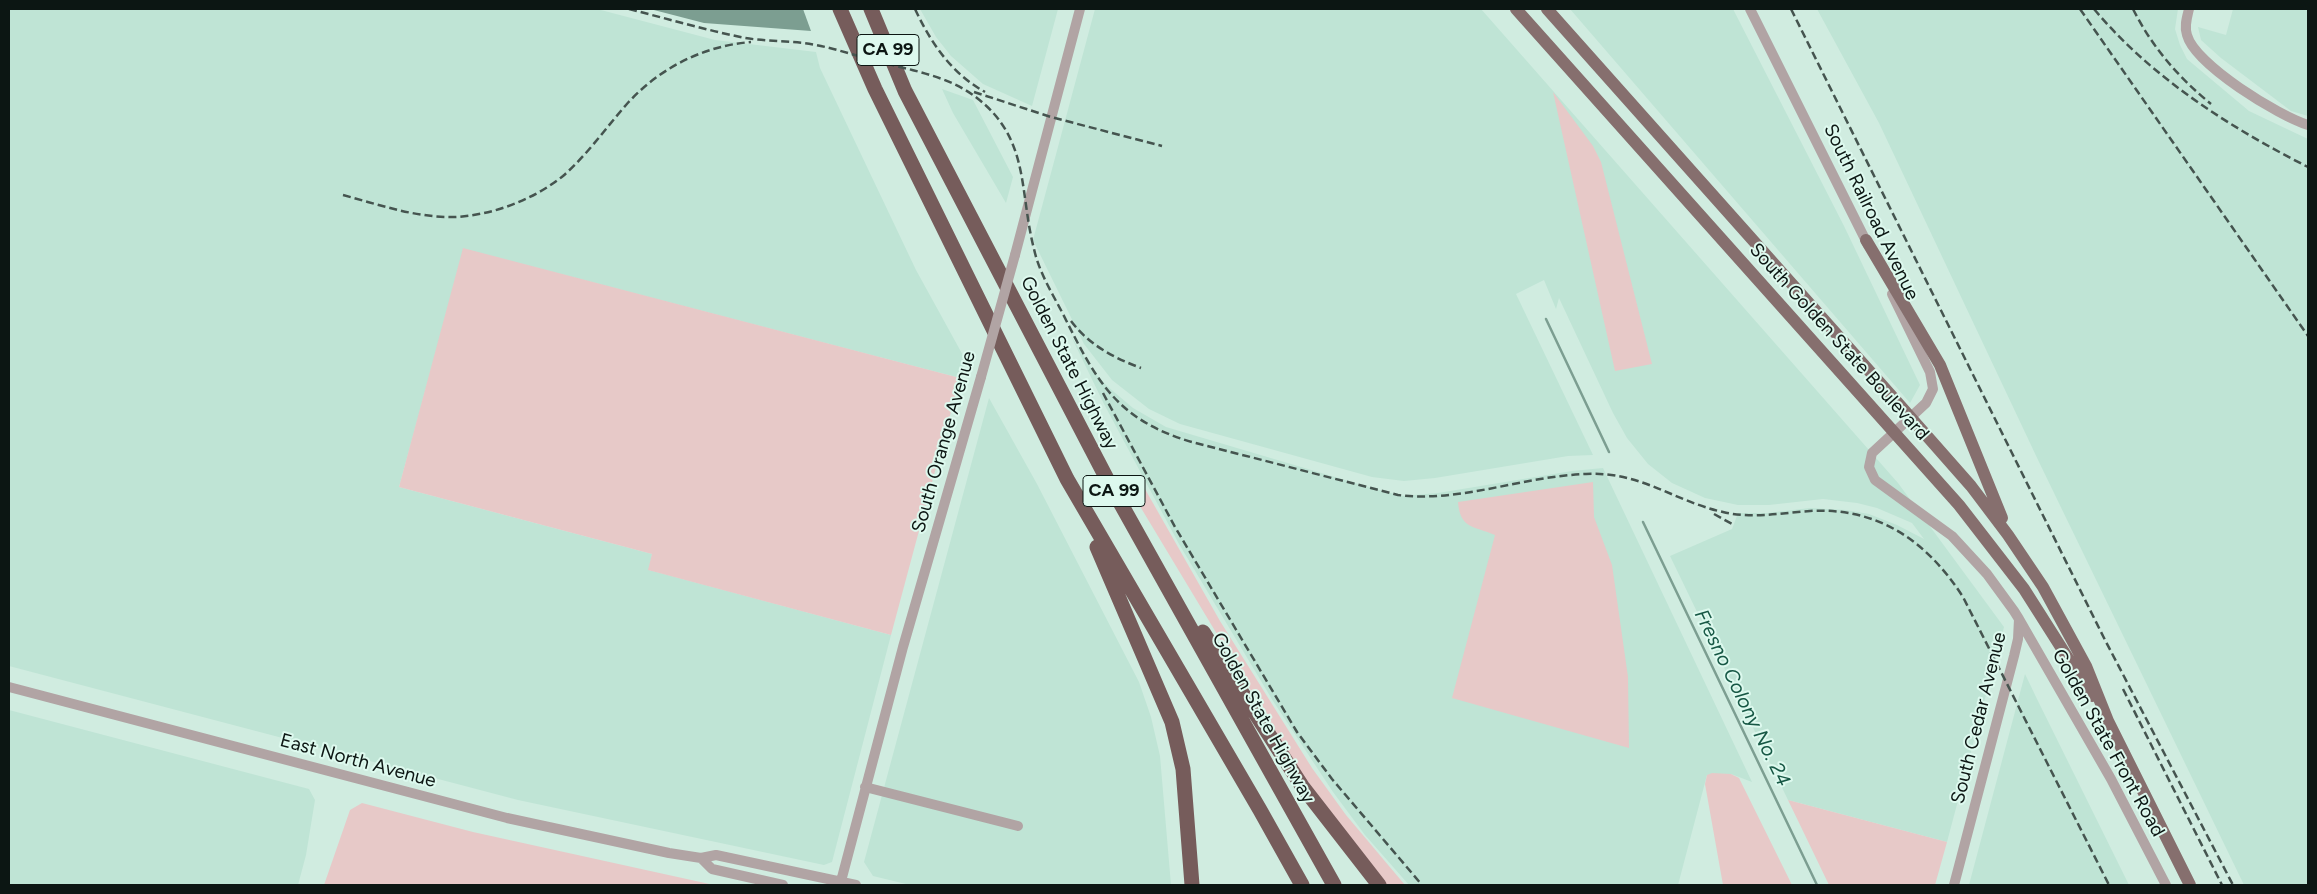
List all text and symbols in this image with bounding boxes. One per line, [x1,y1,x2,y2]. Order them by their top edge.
road number: CA 99 [857,34,919,66]
street label: South Railroad Avenue [1818,120,1924,304]
street label: South Golden State Boulevard [1744,239,1934,445]
street label: Golden State Highway [1015,272,1123,454]
street label: South Orange Avenue [907,349,981,535]
road number: CA 99 [1083,476,1145,506]
water label: Fresno Colony No. 24 [1689,606,1795,790]
street label: Golden State Highway [1207,629,1319,807]
street label: South Cedar Avenue [1947,630,2011,806]
street label: Golden State Front Road [2047,645,2169,841]
street label: East North Avenue [278,729,438,793]

